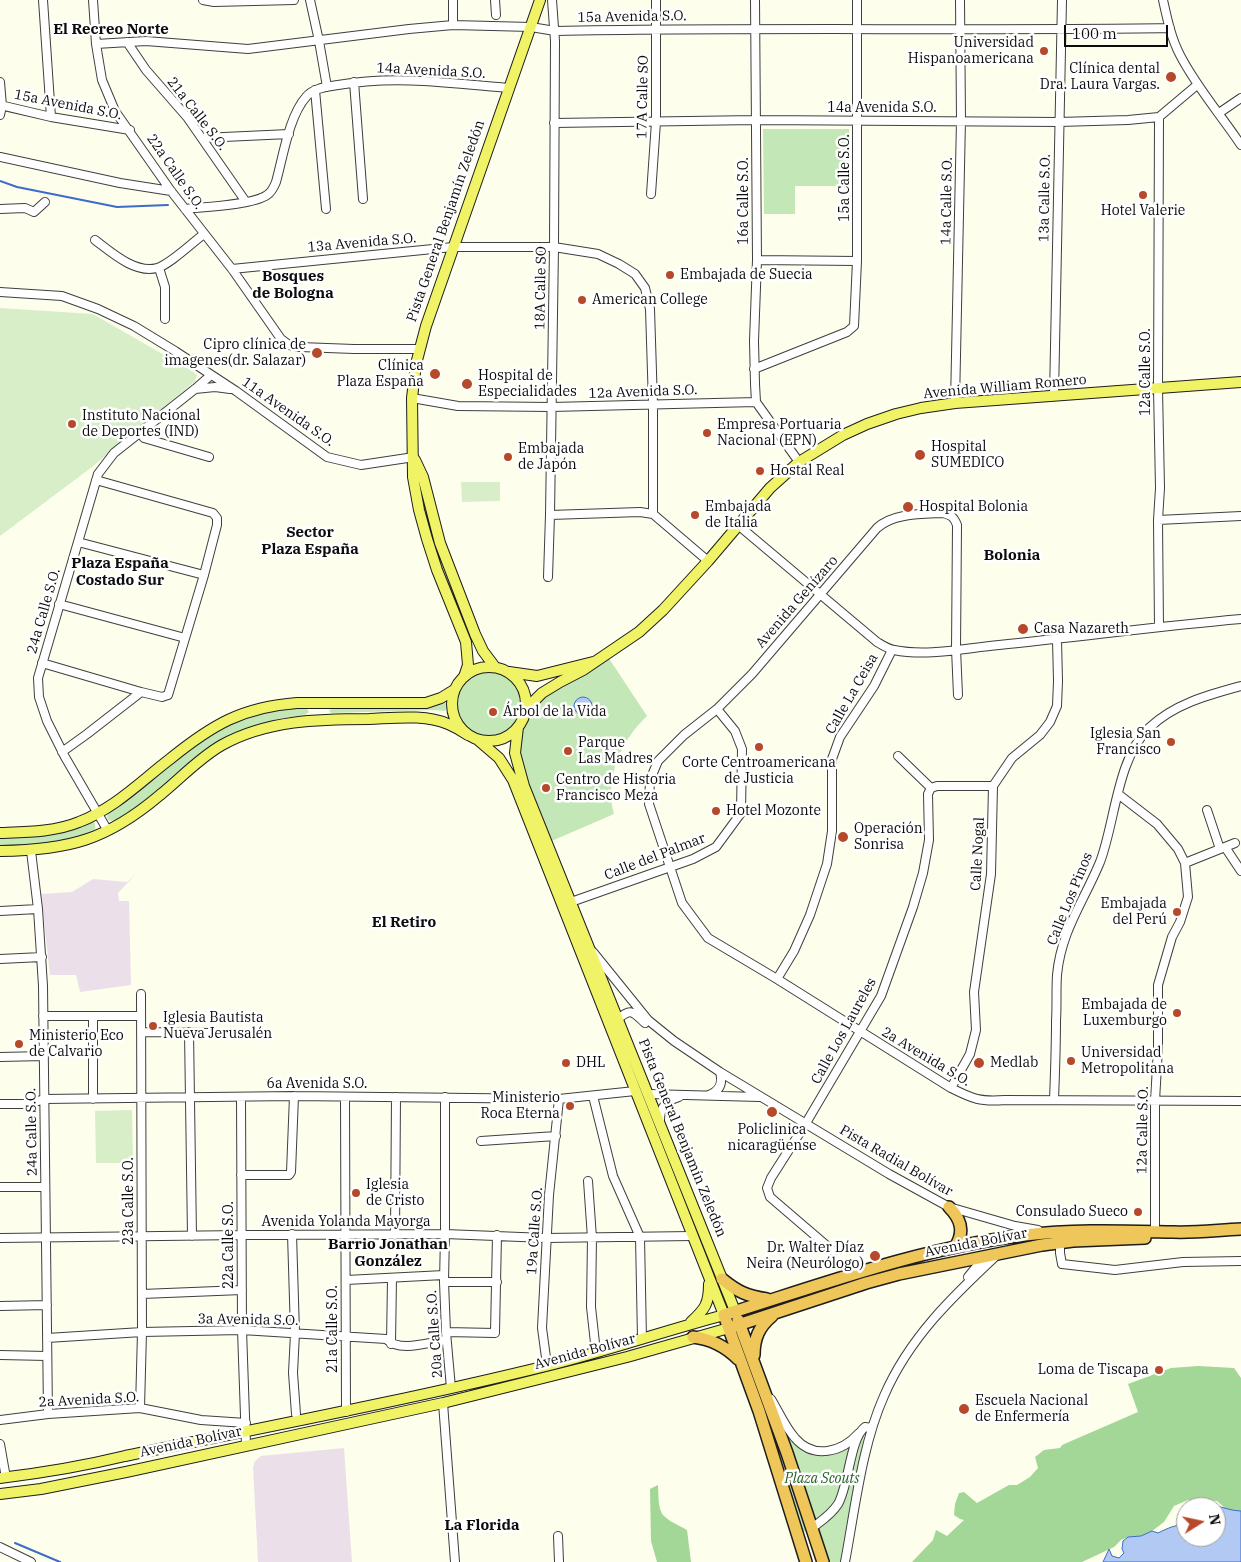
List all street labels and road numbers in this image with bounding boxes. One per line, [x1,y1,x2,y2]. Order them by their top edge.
street label: 15a Avenida S.O. [577,8,687,26]
street label: 17A Calle SO [634,55,652,139]
street label: 14a Avenida S.O. [376,60,486,82]
street label: 21a Calle S.O. [163,74,231,154]
street label: 15a Avenida S.O. [13,86,123,124]
street label: 14a Avenida S.O. [827,100,937,116]
street label: Pista General Benjamín Zeledón [404,118,488,324]
street label: 22a Calle S.O. [143,131,207,213]
street label: 15a Calle S.O. [837,134,853,222]
street label: 13a Calle S.O. [1036,154,1054,242]
street label: 16a Calle S.O. [736,157,752,245]
street label: 14a Calle S.O. [938,157,956,245]
street label: 13a Avenida S.O. [307,230,417,256]
street label: 18A Calle SO [532,246,550,330]
street label: 12a Calle S.O. [1138,328,1154,416]
street label: Avenida William Romero [923,371,1087,403]
street label: 11a Avenida S.O. [238,374,338,450]
street label: 12a Avenida S.O. [588,382,698,402]
street label: Avenida Genízaro [752,552,842,652]
street label: 24a Calle S.O. [24,566,64,656]
street label: Calle La Ceisa [822,651,882,737]
street label: Calle Nogal [968,817,988,891]
street label: Calle del Palmar [602,830,708,884]
street label: Calle Los Pinos [1044,850,1096,948]
street label: Calle Los Laureles [808,975,880,1087]
street label: 2a Avenida S.O. [878,1024,974,1090]
street label: Pista General Benjamín Zeledón [634,1036,730,1240]
street label: 6a Avenida S.O. [267,1076,367,1092]
street label: 12a Calle S.O. [1134,1086,1152,1174]
street label: 24a Calle S.O. [23,1088,41,1176]
street label: Pista Radial Bolívar [836,1122,956,1200]
street label: 23a Calle S.O. [121,1157,137,1245]
street label: 19a Calle S.O. [524,1186,546,1276]
street label: 22a Calle S.O. [221,1201,237,1289]
street label: Avenida Yolanda Mayorga [261,1214,431,1230]
street label: Avenida Bolívar [923,1225,1029,1261]
street label: 21a Calle S.O. [325,1285,341,1373]
street label: 20a Calle S.O. [424,1289,446,1379]
street label: 3a Avenida S.O. [197,1311,299,1329]
street label: Avenida Bolívar [533,1330,637,1374]
street label: 2a Avenida S.O. [38,1389,140,1411]
street label: Avenida Bolívar [138,1423,244,1461]

